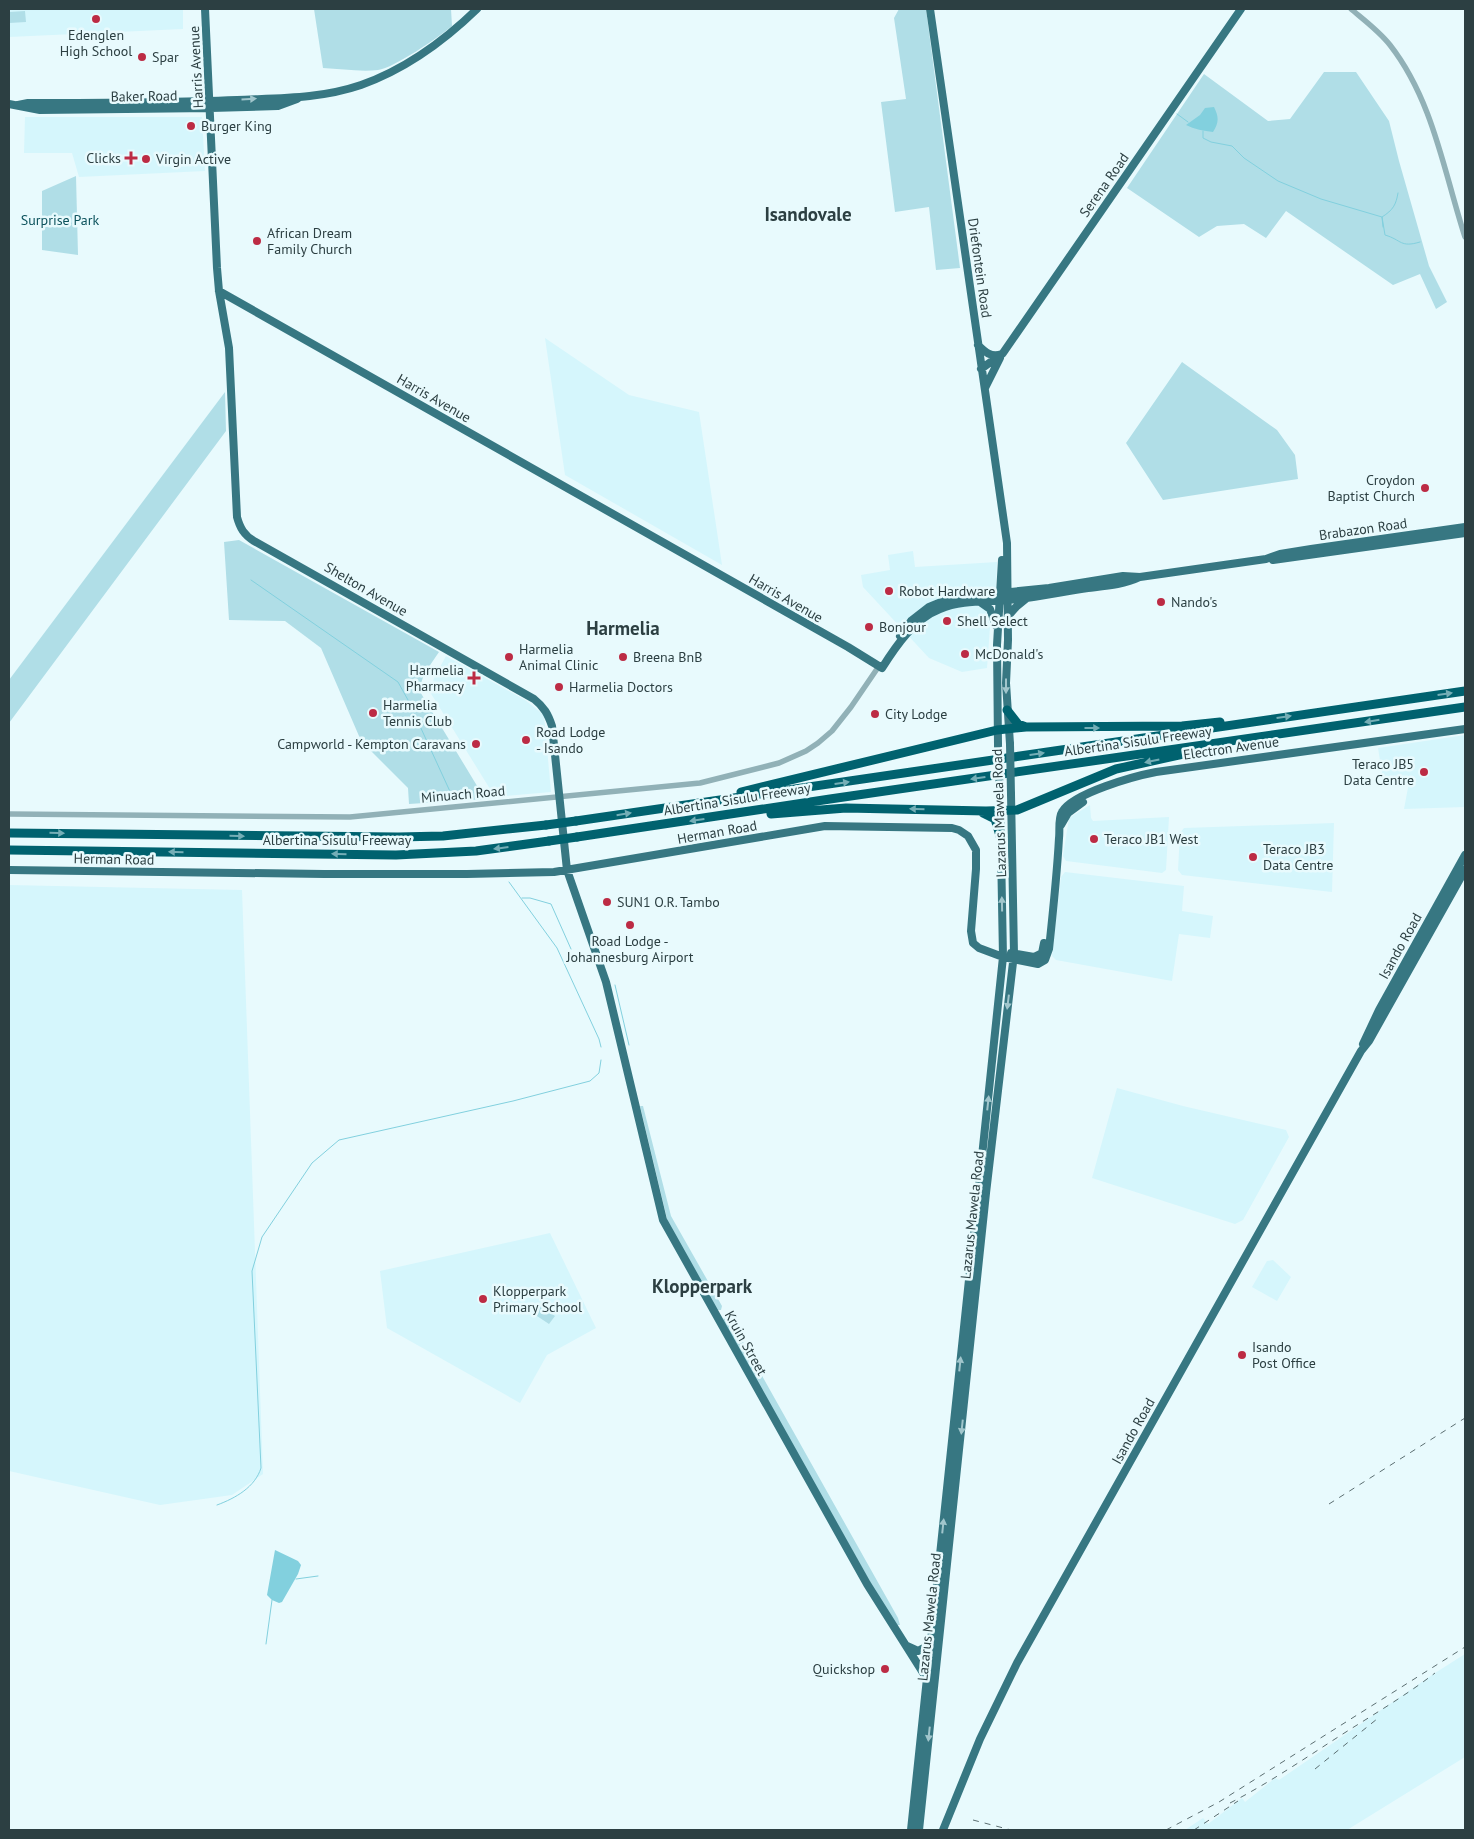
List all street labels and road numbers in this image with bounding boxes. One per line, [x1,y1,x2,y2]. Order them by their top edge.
street label: Harris Avenue [185,25,207,109]
street label: Baker Road [110,86,178,106]
street label: Serena Road [1075,149,1133,221]
street label: Driefontein Road [964,217,996,319]
street label: Harris Avenue [394,370,474,426]
street label: Brabazon Road [1318,514,1408,544]
street label: Shelton Avenue [321,558,411,620]
street label: Harris Avenue [746,570,826,626]
street label: Albertina Sisulu Freeway [1063,722,1213,760]
street label: Electron Avenue [1182,732,1280,764]
street label: Lazarus Mawela Road [988,748,1010,878]
street label: Albertina Sisulu Freeway [662,778,812,820]
street label: Minuach Road [420,781,506,807]
street label: Herman Road [676,816,758,848]
street label: Albertina Sisulu Freeway [263,831,412,849]
street label: Herman Road [74,849,154,869]
street label: Isando Road [1374,910,1426,982]
street label: Lazarus Mawela Road [956,1150,988,1280]
street label: Kruin Street [721,1307,771,1379]
street label: Isando Road [1107,1395,1159,1467]
street label: Lazarus Mawela Road [913,1552,945,1682]

